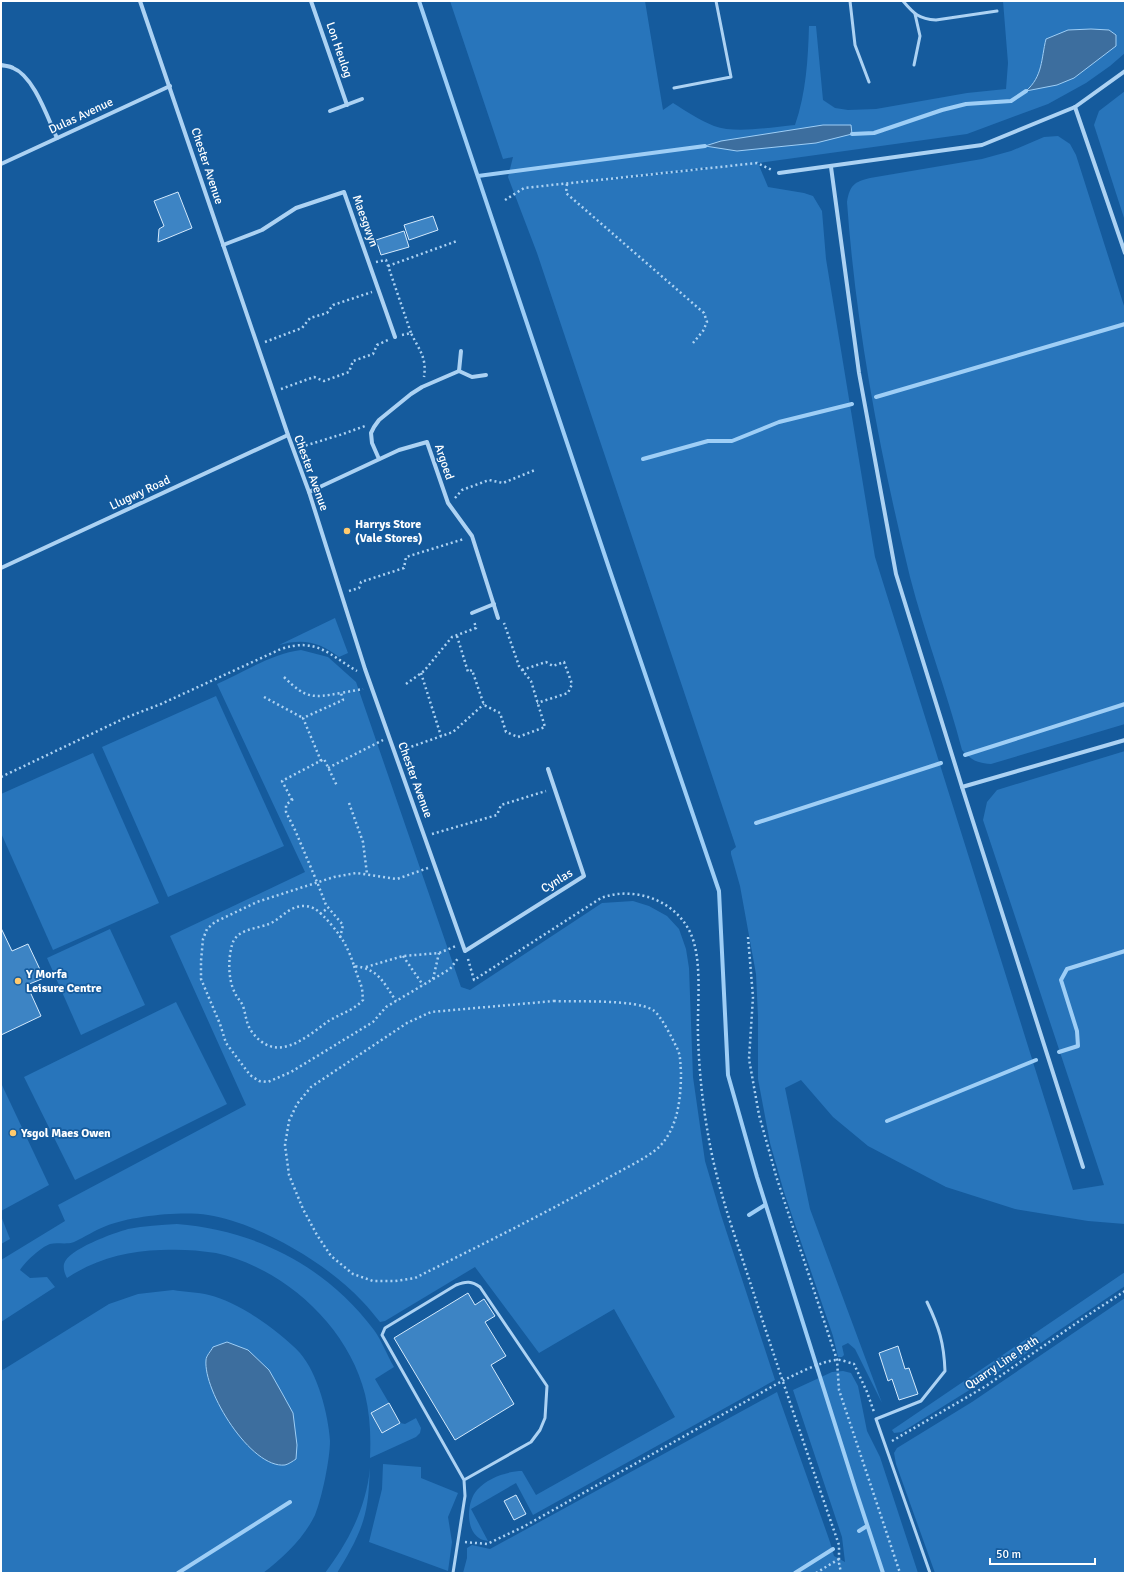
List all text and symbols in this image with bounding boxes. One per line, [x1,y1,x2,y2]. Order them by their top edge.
street label: Lon Heulog [322,20,356,80]
street label: Dulas Avenue [46,95,116,137]
street label: Chester Avenue [188,126,226,206]
street label: Maesgwyn [349,193,381,249]
street label: Chester Avenue [290,433,332,513]
street label: Argoed [431,442,457,482]
street label: Llugwy Road [107,472,173,514]
place label: Harrys Store (Vale Stores) [355,517,422,546]
marker: Harrys Store (Vale Stores) [342,526,352,536]
street label: Chester Avenue [394,740,436,820]
street label: Cynlas [538,866,576,896]
place label: Y Morfa Leisure Centre [25,967,102,996]
marker: Y Morfa Leisure Centre [13,976,23,986]
place label: Ysgol Maes Owen [20,1126,111,1141]
marker: Ysgol Maes Owen [8,1128,18,1138]
street label: Quarry Line Path [962,1333,1042,1393]
scale bar [990,1540,1095,1566]
text: 50 m [996,1547,1021,1562]

